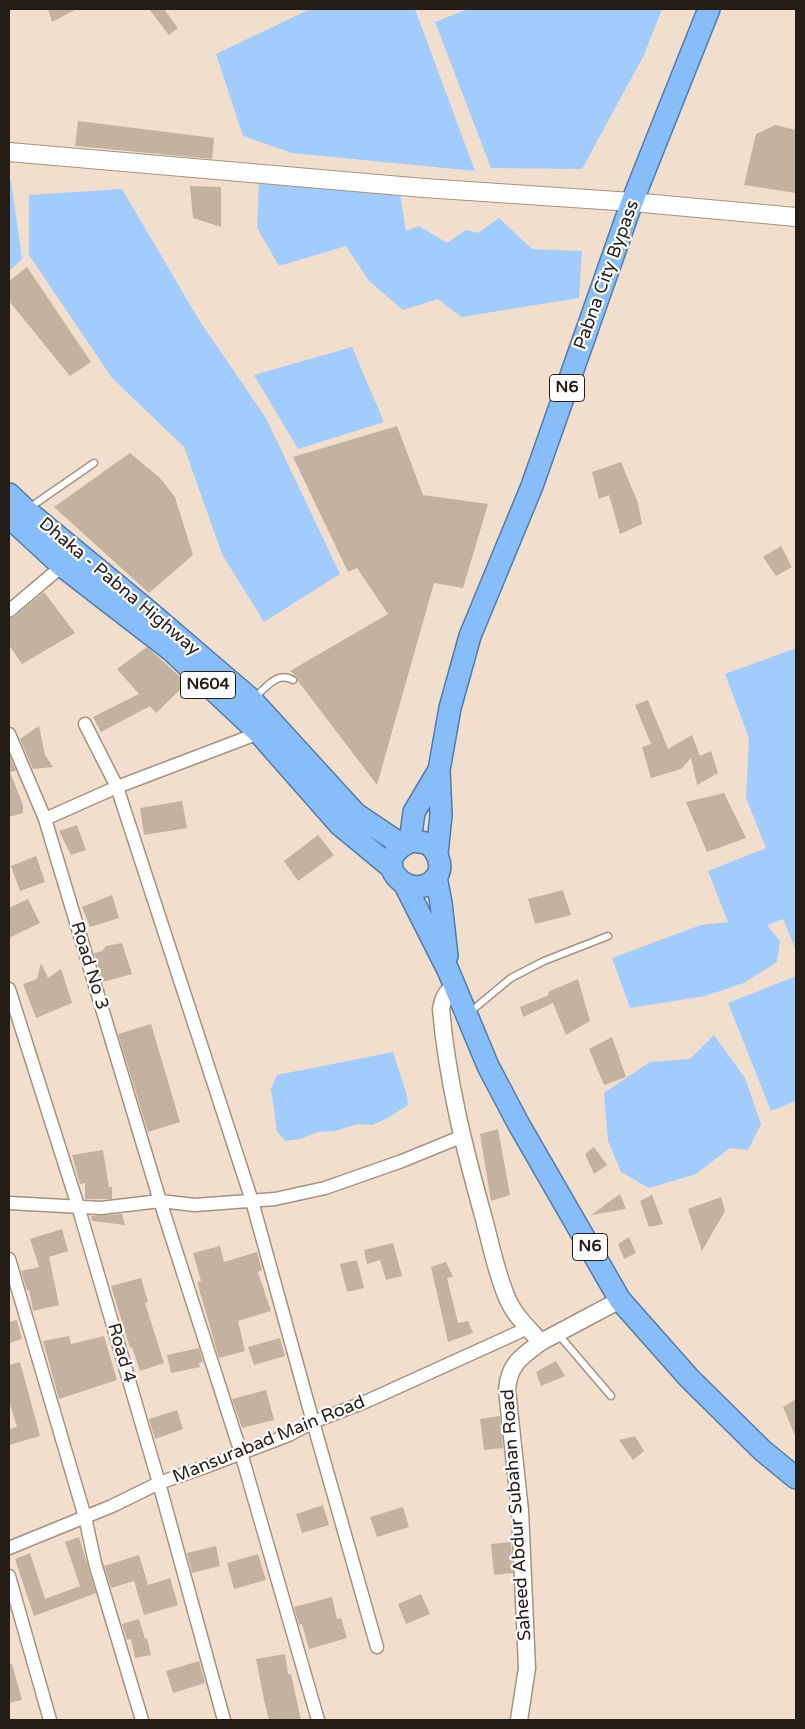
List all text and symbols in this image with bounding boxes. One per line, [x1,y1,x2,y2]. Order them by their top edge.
street label: Pabna City Bypass [570,197,644,353]
road number: N6 [550,374,584,402]
street label: Dhaka - Pabna Highway [34,513,204,661]
road number: N604 [180,672,236,698]
street label: Road No 3 [65,919,113,1013]
road number: N6 [572,1234,608,1260]
street label: Road 4 [102,1321,140,1385]
street label: Saheed Abdur Subahan Road [497,1388,537,1642]
street label: Mansurabad Main Road [170,1392,368,1488]

